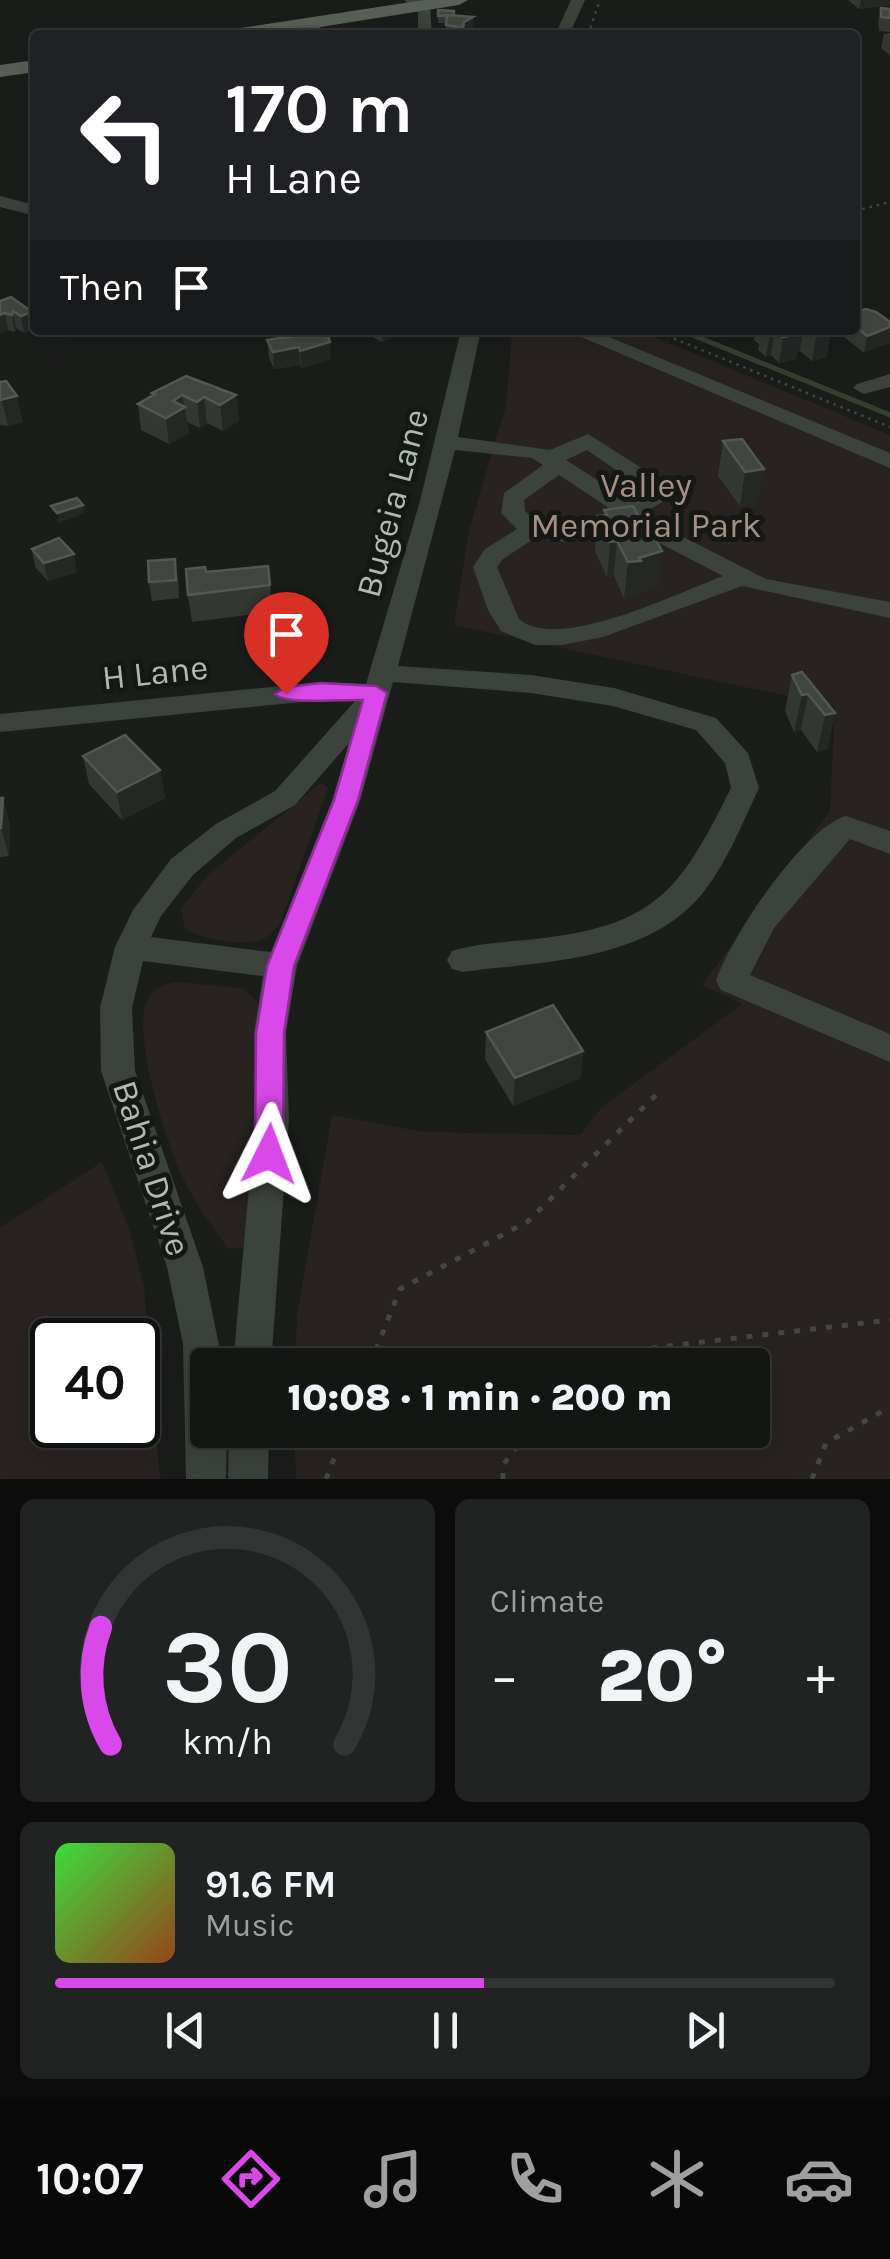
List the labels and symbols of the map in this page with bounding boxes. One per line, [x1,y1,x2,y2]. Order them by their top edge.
street label: Bugeia Lane [348,404,437,602]
park label: Valley Memorial Park [531,465,761,546]
pin [244,592,329,695]
street label: H Lane [100,647,210,698]
street label: Bahia Drive [104,1075,199,1261]
position arrow [217,1102,321,1206]
speed limit sign: 40 [30,1318,160,1448]

